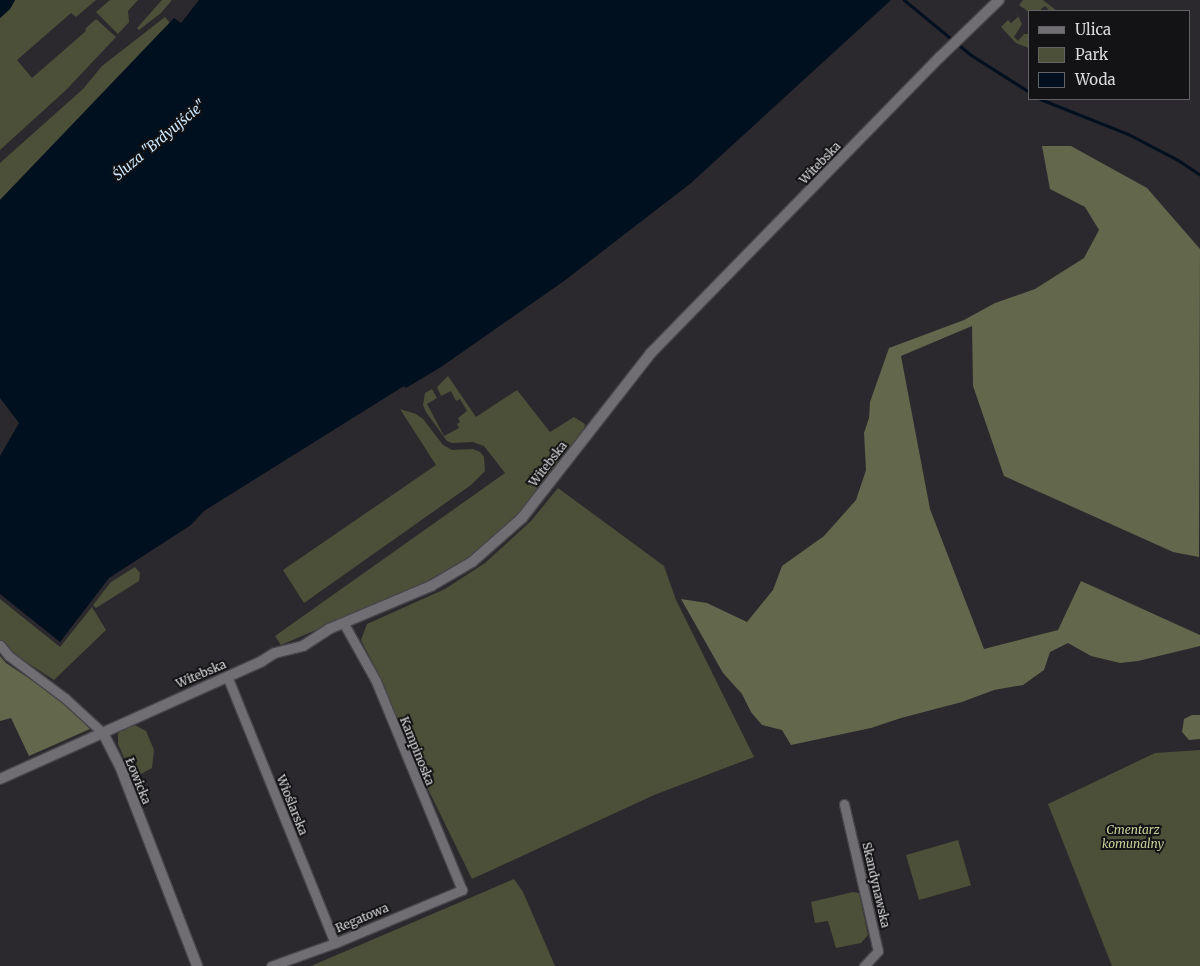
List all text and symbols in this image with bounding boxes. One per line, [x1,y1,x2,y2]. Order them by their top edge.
legend [1028,10,1190,100]
text: Ulica [1075,20,1111,39]
text: Park [1075,45,1108,64]
text: Woda [1075,70,1116,89]
water label: Śluza "Brdyujście" [109,96,209,184]
street label: Witebska [796,139,844,187]
street label: Witebska [526,439,570,489]
street label: Witebska [174,657,228,691]
street label: Kampinoska [397,715,437,787]
street label: Łowicka [122,756,154,806]
street label: Wioślarska [273,773,311,837]
park label: Cmentarz komunalny [1102,823,1164,851]
street label: Skandynawska [859,841,893,929]
street label: Regatowa [333,900,391,936]

